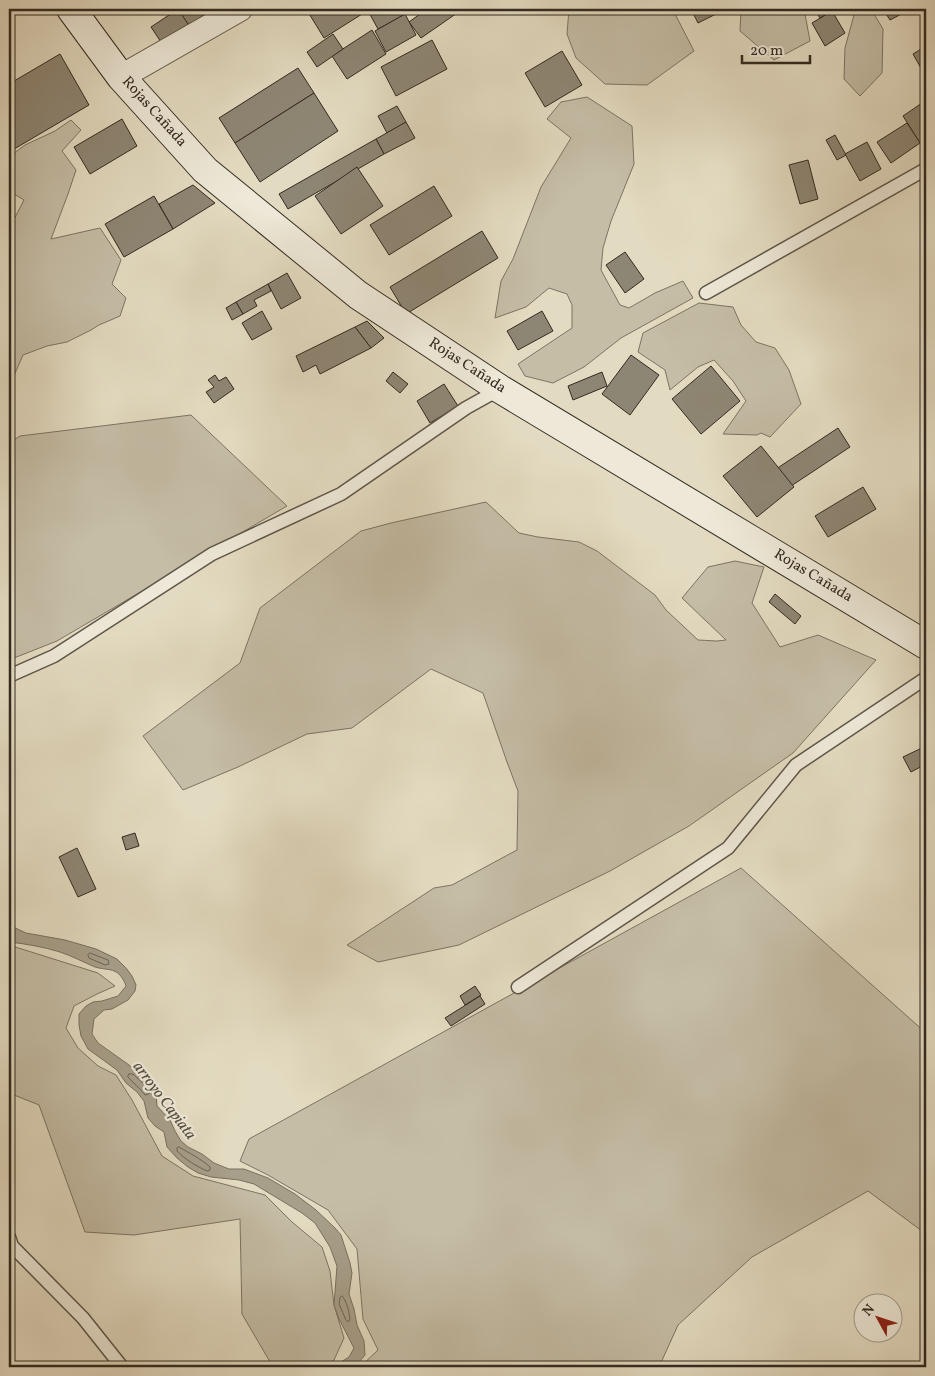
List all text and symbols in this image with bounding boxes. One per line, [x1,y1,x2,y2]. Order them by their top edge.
scale bar [742,32,810,64]
text: 20 m [750,41,783,62]
street label: Rojas Cañada [117,72,191,152]
street label: Rojas Cañada [424,333,510,399]
street label: Rojas Cañada [770,544,856,608]
water label: arroyo Capiata [127,1057,201,1145]
north arrow [852,1294,902,1344]
text: N [859,1301,880,1321]

